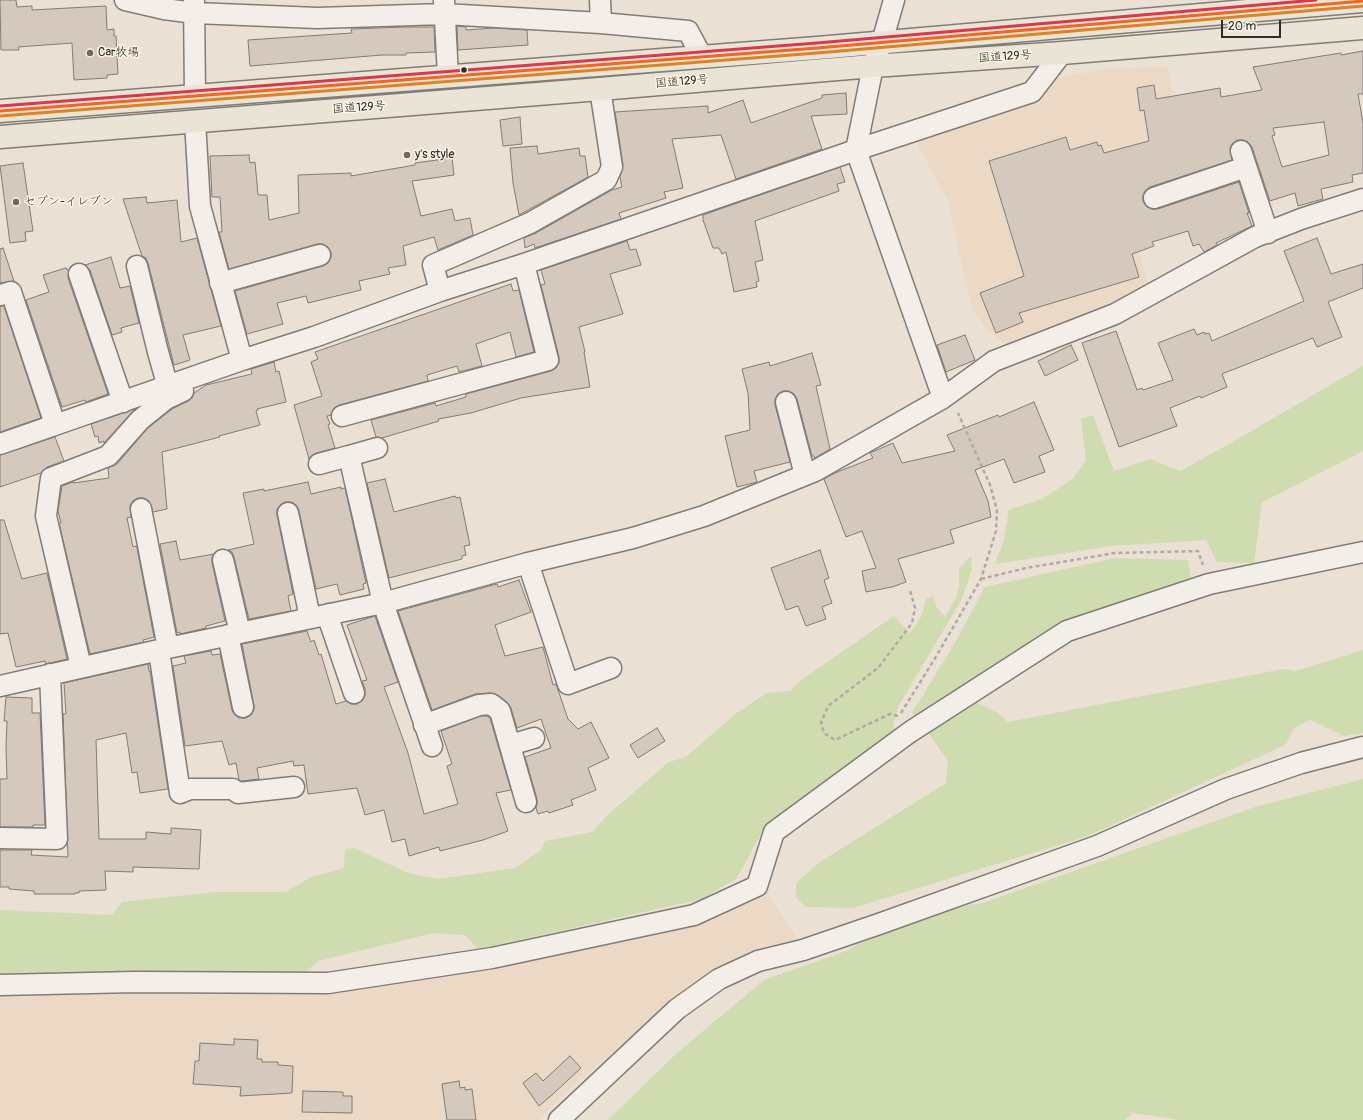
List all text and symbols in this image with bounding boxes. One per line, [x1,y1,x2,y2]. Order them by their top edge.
scale bar [1223,12,1283,38]
text: 20 m [1228,19,1256,34]
place label: Car牧場 [98,46,139,60]
marker: Car牧場 [85,48,95,58]
street label: 国道129号 [978,48,1032,66]
unlabelled marker [459,65,469,75]
street label: 国道129号 [655,72,709,92]
street label: 国道129号 [332,99,386,117]
place label: y's style [415,148,454,162]
marker: y's style [402,150,412,160]
place label: セブン-イレブン [24,195,113,209]
marker: セブン-イレブン [11,197,21,207]

